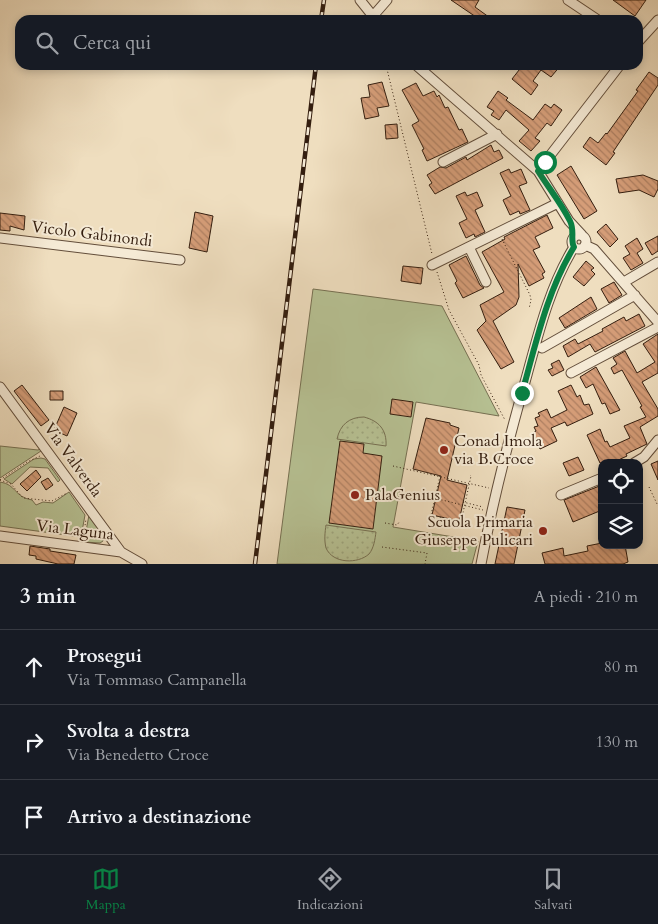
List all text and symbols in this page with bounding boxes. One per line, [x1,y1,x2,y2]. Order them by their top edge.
search box [15,15,643,70]
icon: search [33,29,61,57]
text: Cerca qui [73,30,151,56]
route start [534,151,557,174]
street label: Vicolo Gabinondi [30,216,154,252]
route end [511,382,534,405]
street label: Via Valverda [39,418,107,502]
place label: Conad Imola via B.Croce [454,430,542,470]
marker: Conad Imola via B.Croce [438,444,450,456]
map controls [598,459,643,549]
button: locate [598,459,643,504]
place label: PalaGenius [365,484,440,506]
marker: PalaGenius [349,489,361,501]
button: layers [598,504,643,549]
place label: Scuola Primaria Giuseppe Pulicari [414,511,534,551]
street label: Via Laguna [35,514,115,546]
marker: Scuola Primaria Giuseppe Pulicari [537,525,549,537]
text: 3 min [20,582,76,611]
text: A piedi · 210 m [534,586,638,608]
text: Prosegui [67,643,142,669]
icon: ahead [20,653,48,681]
text: 80 m [604,656,638,678]
text: Via Tommaso Campanella [67,669,247,691]
text: Svolta a destra [67,718,190,744]
icon: right [20,728,48,756]
text: 130 m [596,731,638,753]
text: Via Benedetto Croce [67,744,209,766]
icon: arrive [20,803,48,831]
text: Arrivo a destinazione [67,804,251,830]
tab: Mappa [86,865,126,914]
tab: Indicazioni [297,865,363,914]
tab: Salvati [534,865,572,914]

